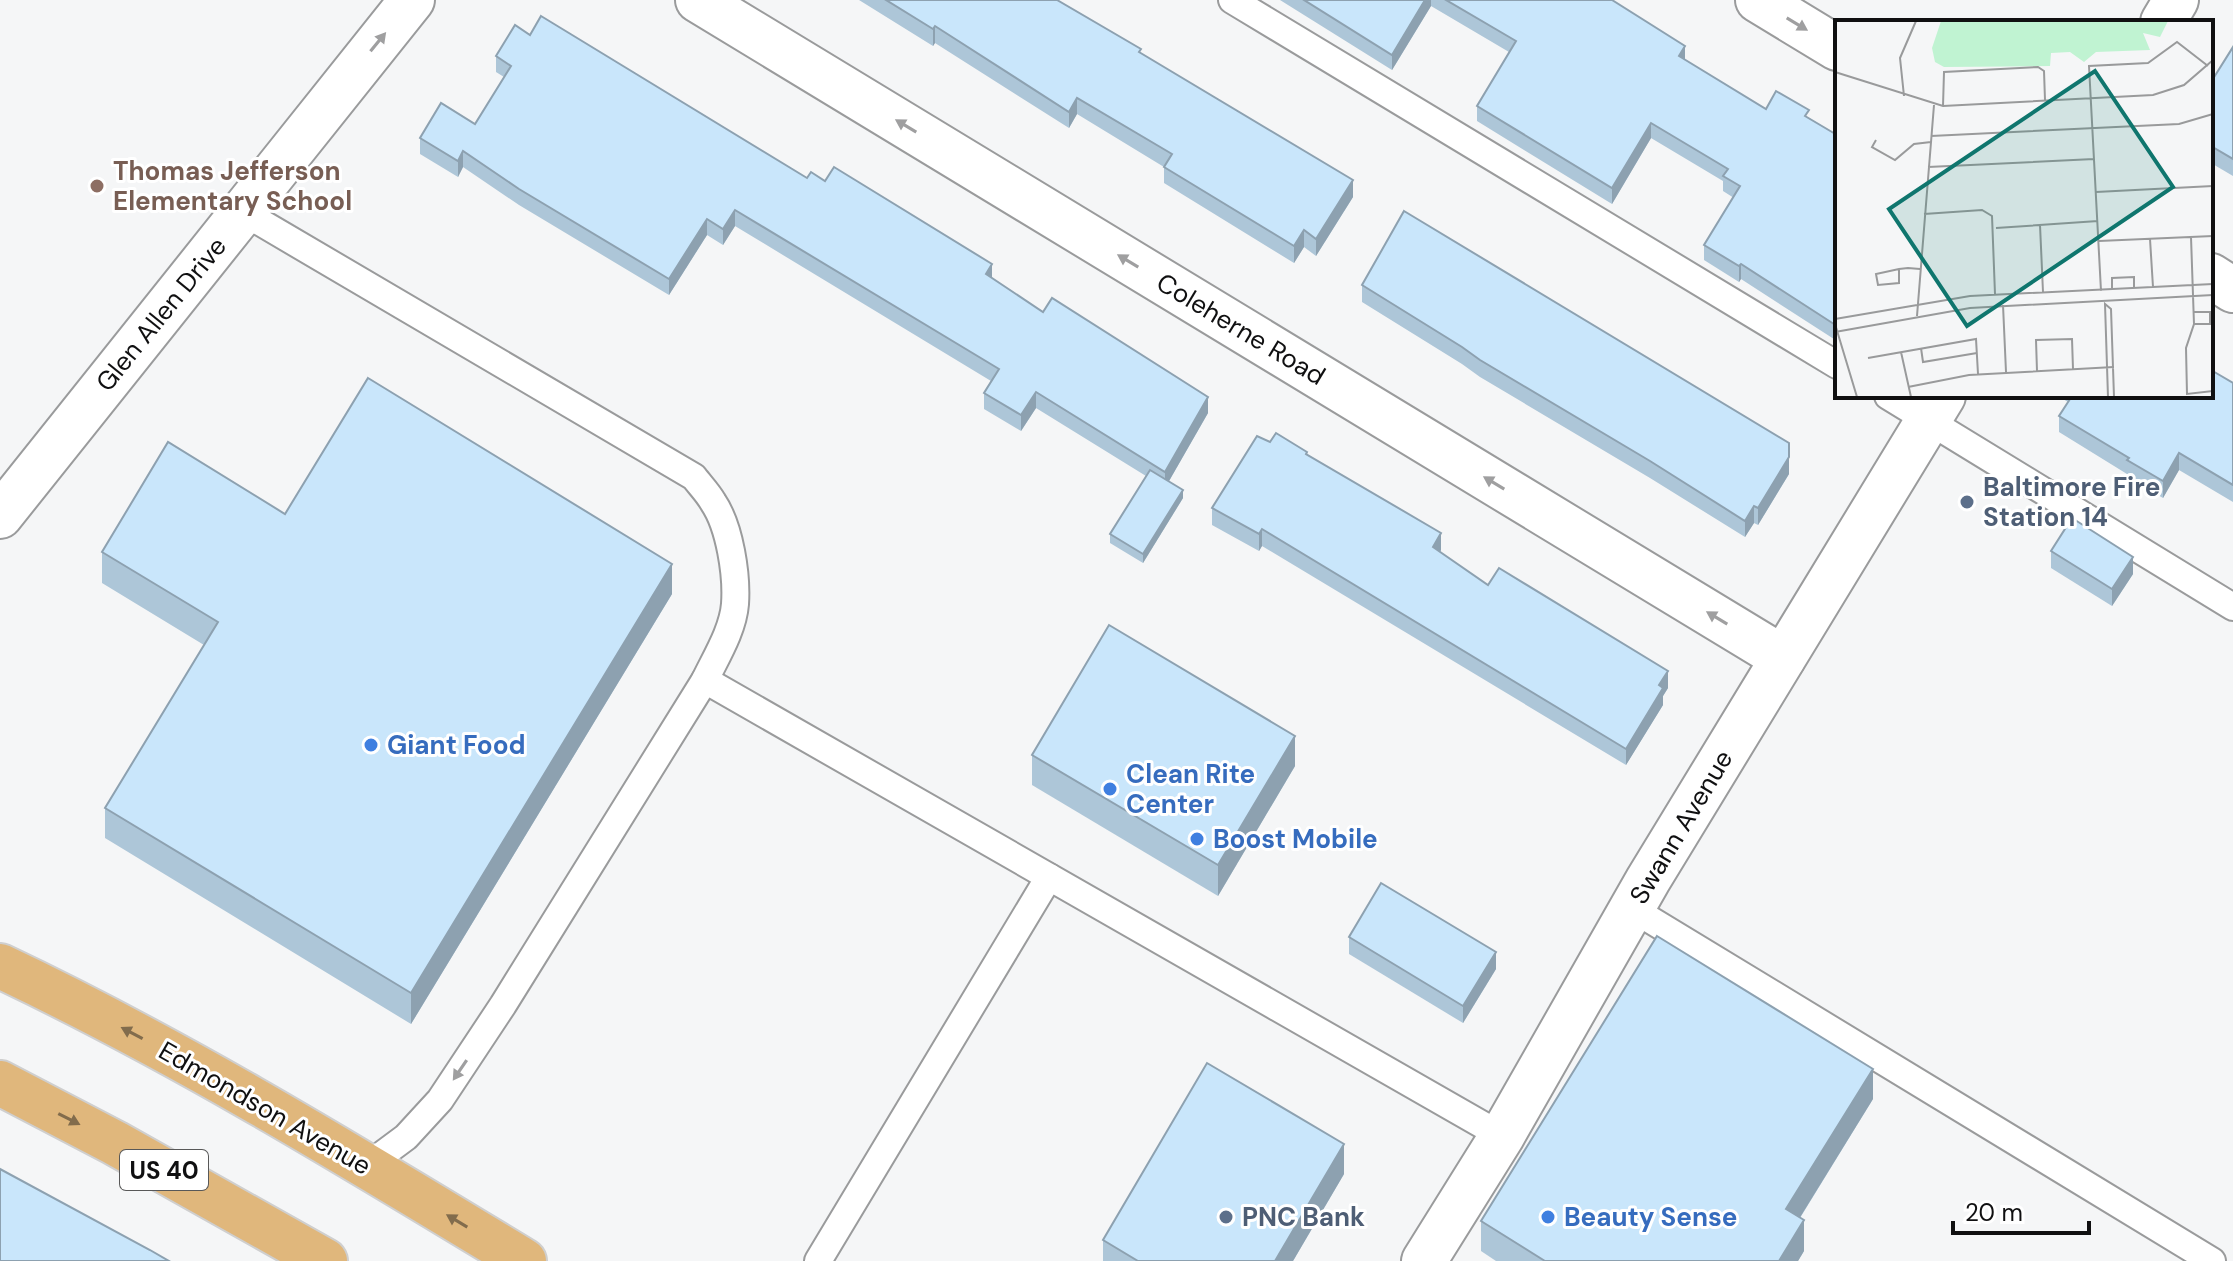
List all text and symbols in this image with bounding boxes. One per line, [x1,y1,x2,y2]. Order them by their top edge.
one-way arrow [1786,17,1808,31]
inset map [1835,20,2213,398]
one-way arrow [369,32,386,52]
one-way arrow [895,119,917,133]
place label: Thomas Jefferson Elementary School [113,154,352,218]
marker: Thomas Jefferson Elementary School [88,177,106,195]
street label: Glen Allen Drive [88,230,234,398]
one-way arrow [1117,254,1140,269]
street label: Coleherne Road [1150,265,1332,393]
place label: Baltimore Fire Station 14 [1983,470,2160,534]
one-way arrow [1483,476,1505,490]
marker: Baltimore Fire Station 14 [1958,493,1976,511]
one-way arrow [1706,611,1728,625]
place label: Giant Food [387,728,526,762]
marker: Giant Food [362,736,380,754]
street label: Swann Avenue [1622,744,1740,910]
place label: Clean Rite Center [1126,757,1255,821]
marker: Clean Rite Center [1101,780,1119,798]
place label: Boost Mobile [1213,822,1378,856]
marker: Boost Mobile [1188,830,1206,848]
one-way arrow [121,1027,143,1041]
street label: Edmondson Avenue [153,1033,377,1183]
one-way arrow [453,1060,468,1081]
one-way arrow [58,1113,81,1126]
road number: US 40 [120,1150,208,1190]
scale bar [1953,1185,2089,1235]
text: 20 m [1965,1197,2023,1228]
place label: PNC Bank [1242,1200,1365,1234]
place label: Beauty Sense [1564,1200,1737,1234]
marker: PNC Bank [1217,1208,1235,1226]
marker: Beauty Sense [1539,1208,1557,1226]
one-way arrow [446,1214,468,1228]

